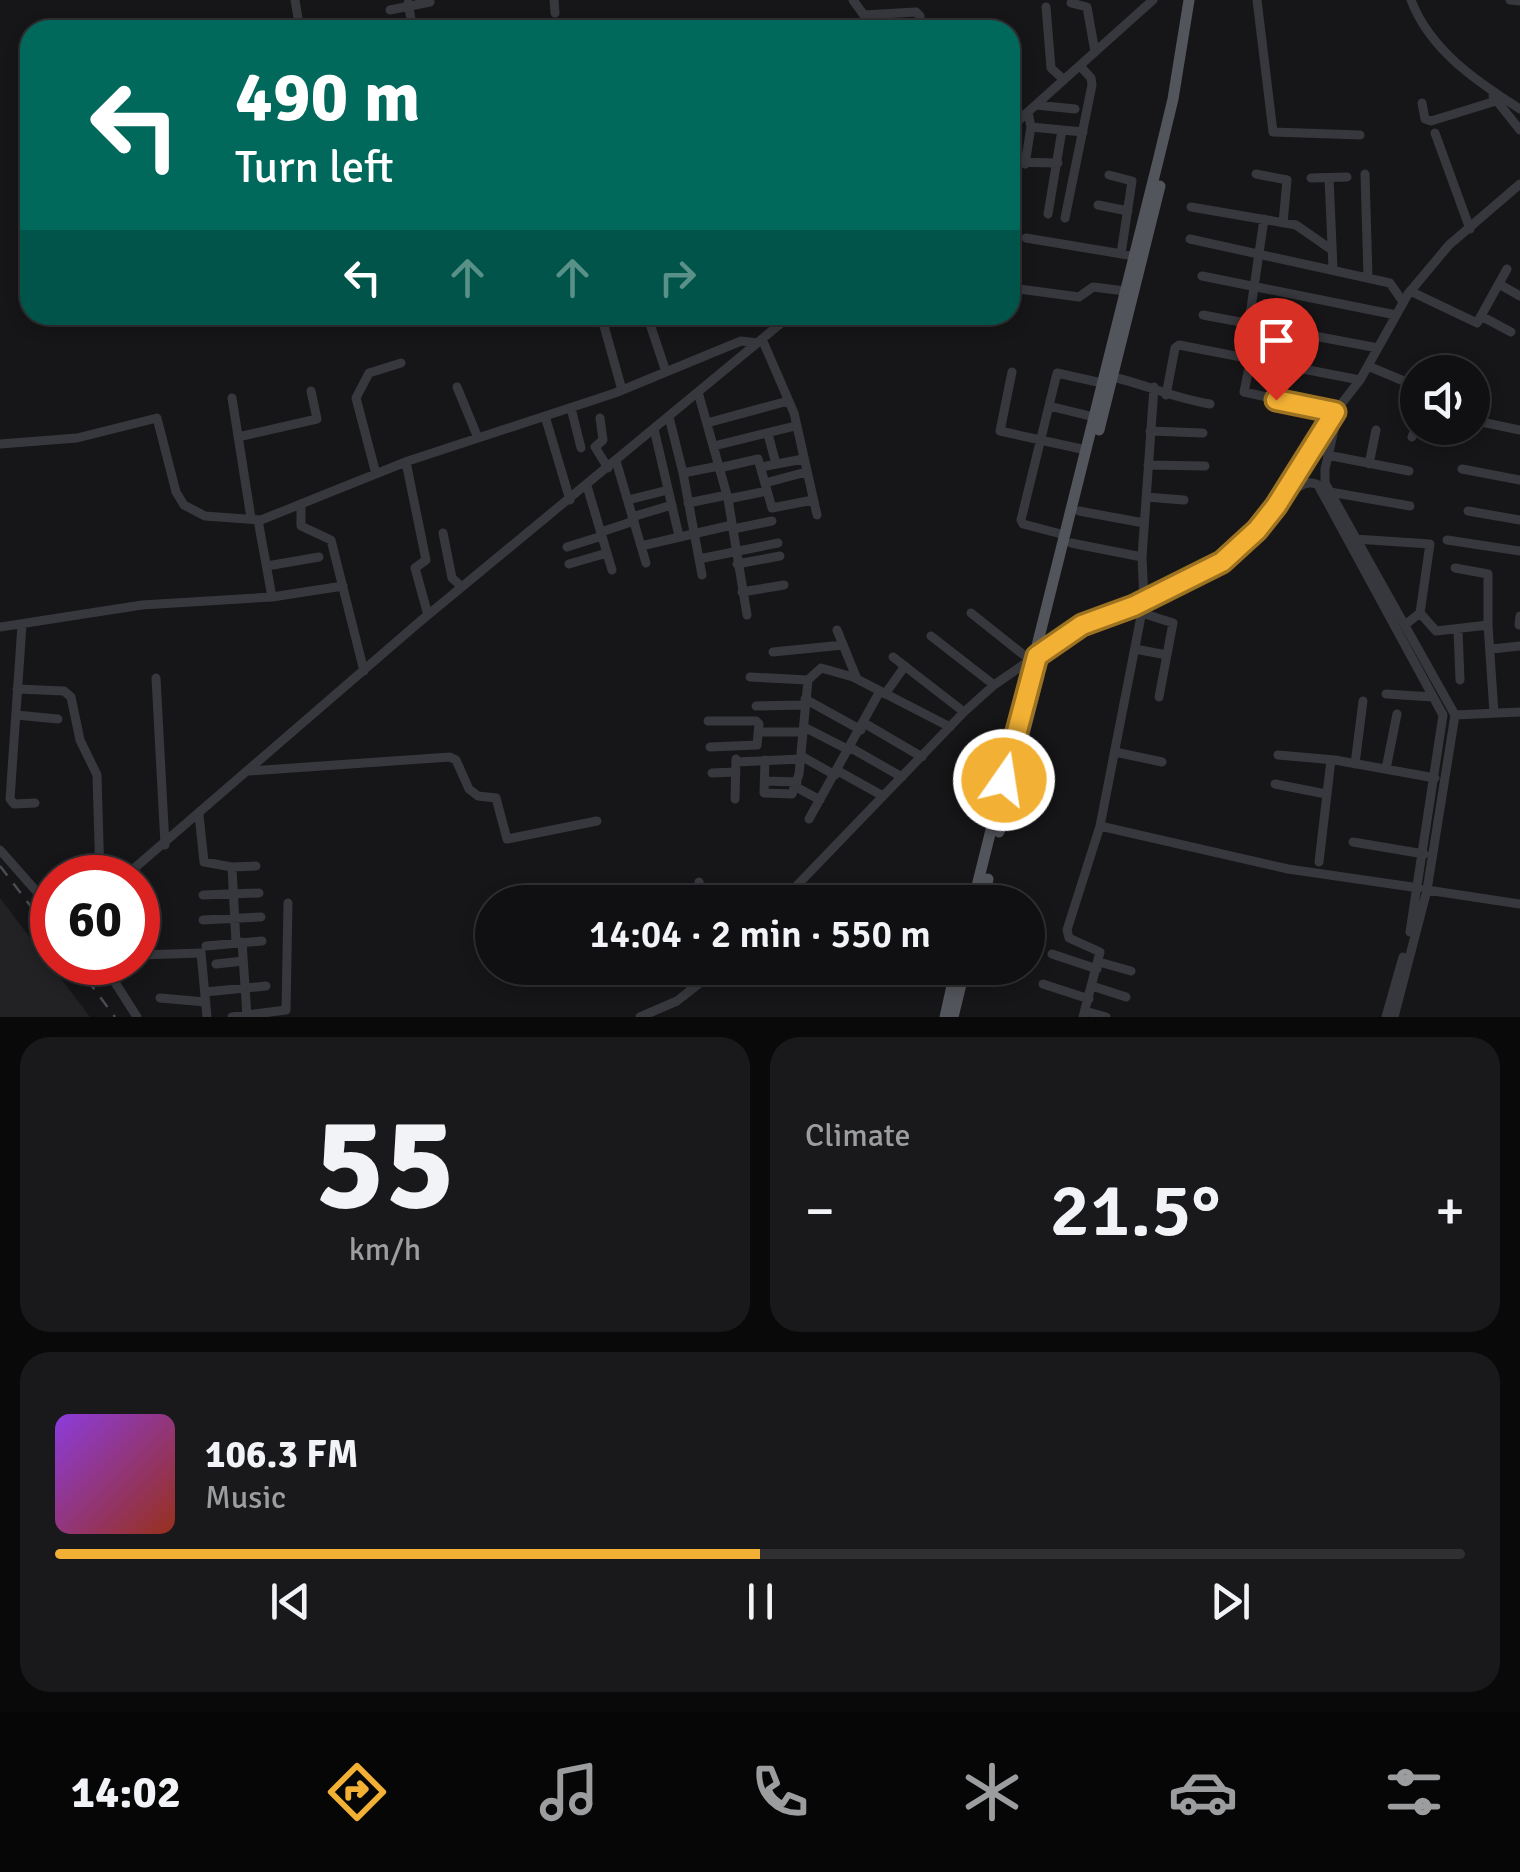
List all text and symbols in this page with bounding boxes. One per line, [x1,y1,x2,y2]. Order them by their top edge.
text: 490 m [235,54,420,140]
icon: left [70,60,200,190]
text: Turn left [235,140,394,195]
icon: left [335,250,390,305]
icon: ahead [440,250,495,305]
icon: ahead [545,250,600,305]
icon: right [650,250,705,305]
pin [1234,298,1319,401]
icon: arrive [1249,313,1304,368]
map controls [1400,355,1490,445]
button: sound [1400,355,1490,445]
position arrow [952,728,1056,832]
speed limit sign: 60 [30,855,160,985]
text: 14:04 · 2 min · 550 m [589,911,931,958]
text: 55 [315,1085,455,1245]
text: Climate [805,1116,911,1155]
text: 21.5° [1049,1164,1221,1257]
text: − [805,1177,835,1245]
text: + [1435,1177,1465,1245]
text: km/h [349,1230,421,1269]
text: 106.3 FM [205,1431,358,1478]
text: Music [205,1478,286,1517]
icon: previous [263,1574,318,1629]
icon: pause [733,1574,788,1629]
icon: next [1203,1574,1258,1629]
icon: directions [322,1757,392,1827]
icon: music [534,1757,604,1827]
icon: phone [745,1757,815,1827]
icon: climate [957,1757,1027,1827]
icon: car [1168,1757,1238,1827]
icon: filters [1379,1757,1449,1827]
text: 14:02 [71,1765,181,1820]

